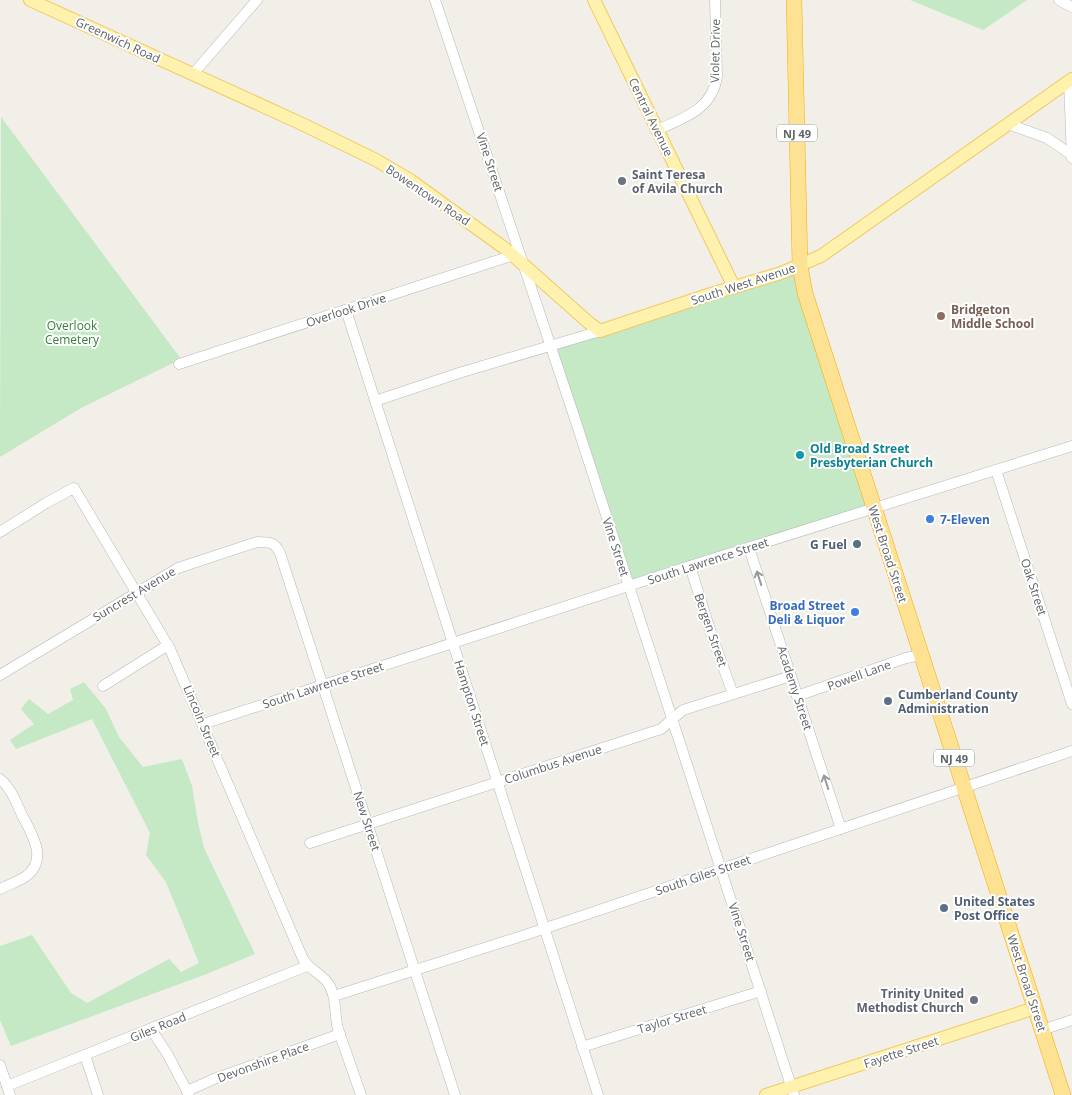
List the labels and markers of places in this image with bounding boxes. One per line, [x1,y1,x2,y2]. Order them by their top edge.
place label: Saint Teresa of Avila Church [632,166,723,197]
marker: Saint Teresa of Avila Church [616,175,628,187]
place label: Bridgeton Middle School [951,301,1034,332]
marker: Bridgeton Middle School [935,310,947,322]
place label: Old Broad Street Presbyterian Church [810,440,933,471]
marker: Old Broad Street Presbyterian Church [794,449,806,461]
place label: 7-Eleven [940,511,990,528]
marker: 7-Eleven [924,513,936,525]
place label: G Fuel [810,536,847,553]
marker: G Fuel [851,538,863,550]
place label: Broad Street Deli & Liquor [768,597,846,628]
marker: Broad Street Deli & Liquor [849,606,861,618]
place label: Cumberland County Administration [898,686,1018,717]
marker: Cumberland County Administration [882,695,894,707]
place label: United States Post Office [954,893,1035,924]
marker: United States Post Office [938,902,950,914]
place label: Trinity United Methodist Church [857,985,964,1016]
marker: Trinity United Methodist Church [968,994,980,1006]

